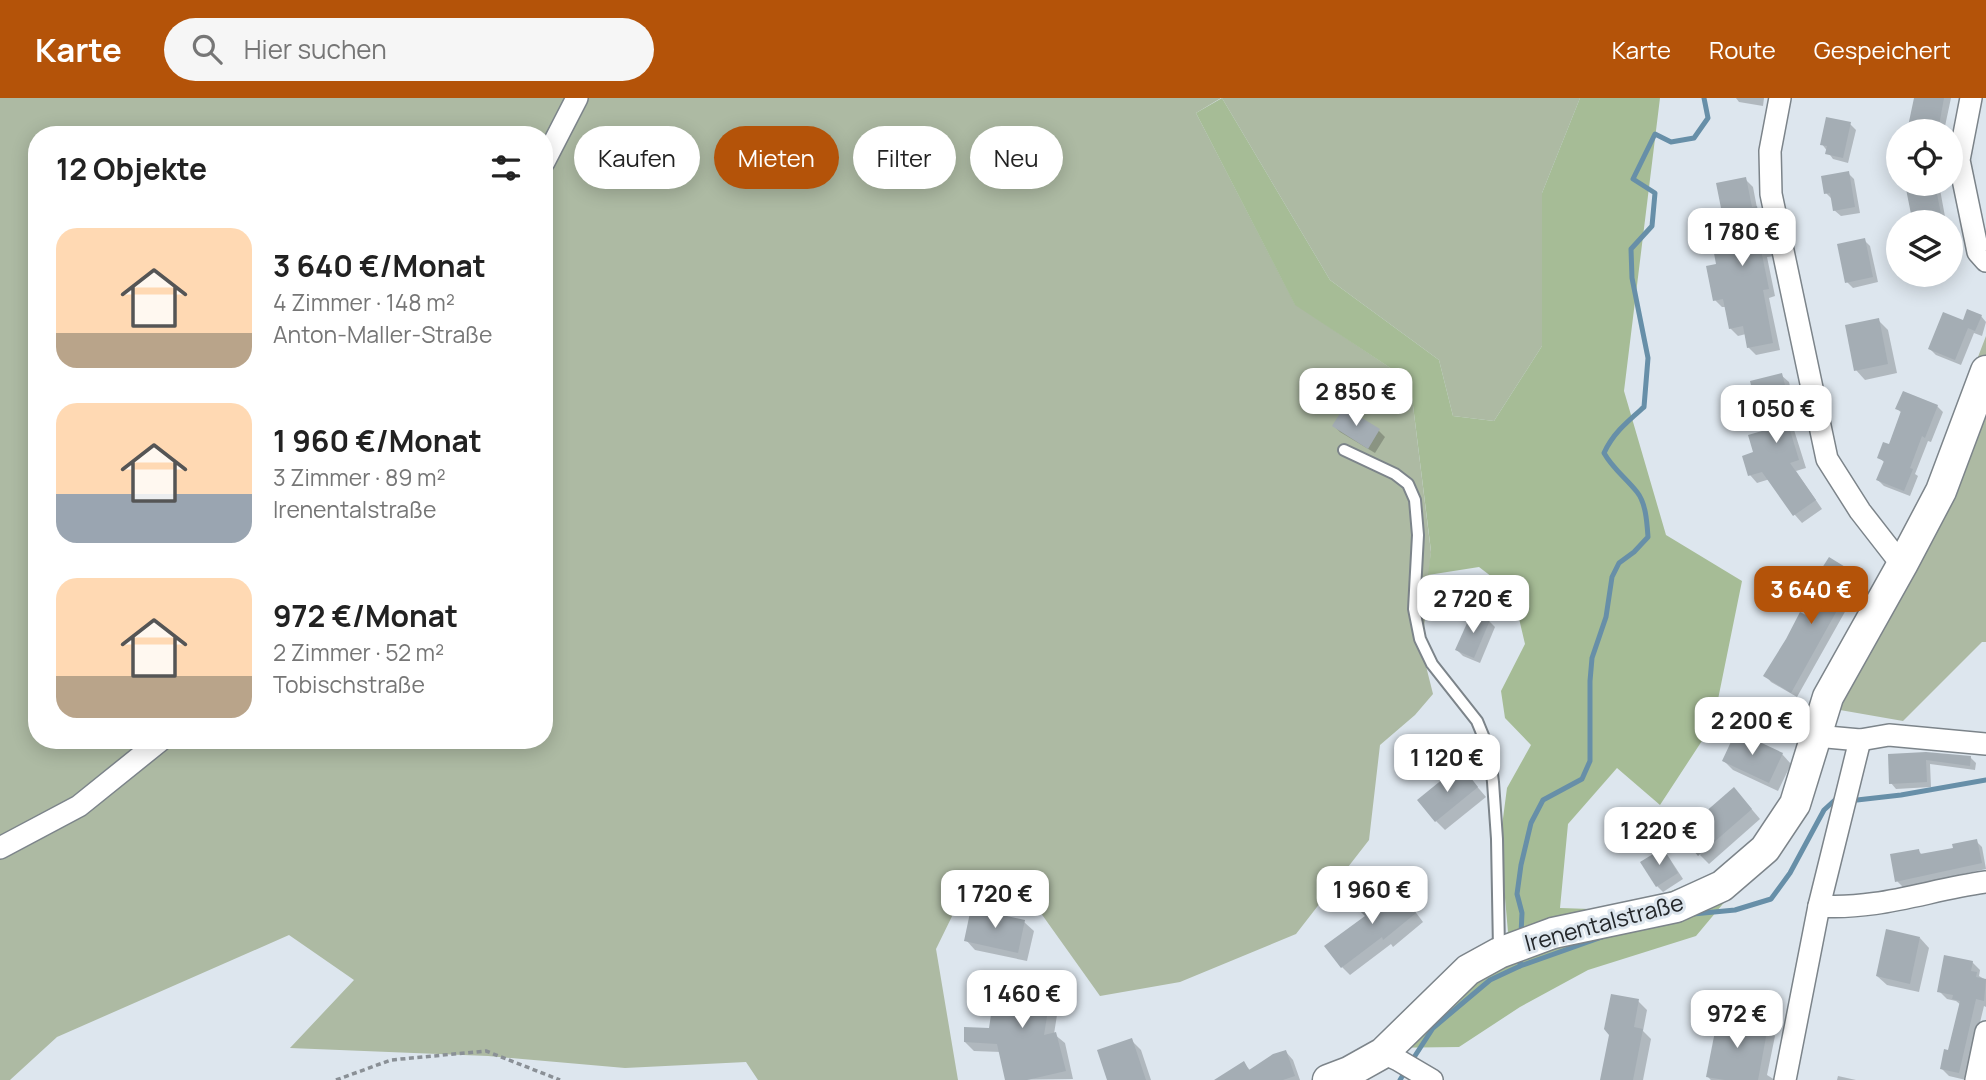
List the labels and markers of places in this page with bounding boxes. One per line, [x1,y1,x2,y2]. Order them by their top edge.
pin: 1 780 € [1677,208,1807,268]
pin: 2 850 € [1291,368,1421,428]
pin: 1 050 € [1711,386,1841,445]
pin: 3 640 € [1746,566,1876,626]
pin: 2 720 € [1408,575,1538,635]
pin: 2 200 € [1687,698,1817,757]
pin: 1 120 € [1382,734,1512,794]
pin: 1 220 € [1594,808,1724,867]
pin: 1 960 € [1307,866,1437,926]
pin: 1 720 € [930,870,1060,930]
pin: 1 460 € [957,970,1087,1030]
pin: 972 € [1688,990,1786,1050]

